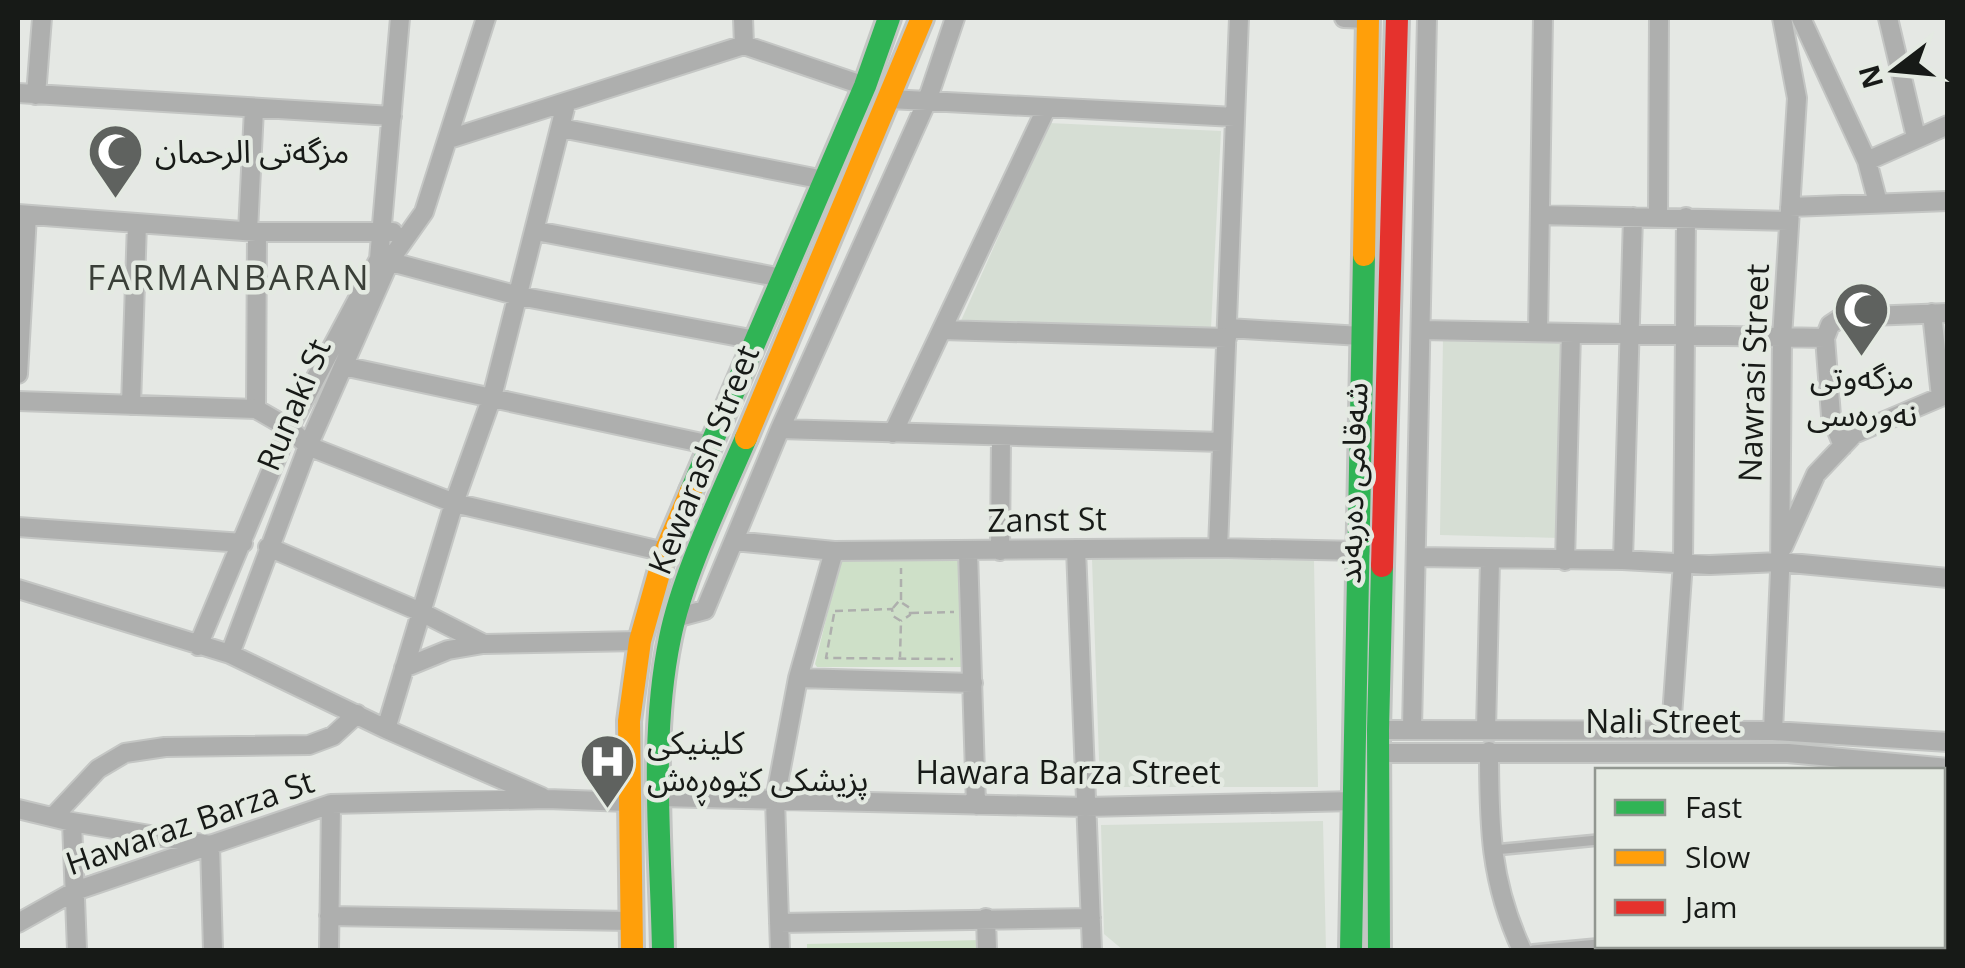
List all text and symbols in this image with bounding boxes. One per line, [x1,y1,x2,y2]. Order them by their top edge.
north arrow [1845,20,1945,120]
text: N [1849,61,1891,93]
mosque icon: مزگەتی الرحمان [86,122,146,201]
place label: مزگەتی الرحمان [155,129,349,172]
district label: FARMANBARAN [87,253,371,300]
street label: Nawrasi Street [1727,263,1778,483]
mosque icon: مزگەوتی نەورەسی [1832,279,1892,358]
street label: Runaki St [246,332,340,477]
street label: Kewarash Street [637,338,768,580]
place label: مزگەوتی نەورەسی [1807,355,1917,435]
street label: شەقامی دەربەند [1326,381,1377,585]
street label: Zanst St [987,496,1107,541]
street label: Nali Street [1585,699,1741,742]
place label: كلینیكی پزیشكی كێوەڕەش [647,720,868,807]
hospital icon: كلینیكی پزیشكی كێوەڕەش [578,731,638,810]
street label: Hawara Barza Street [915,750,1221,793]
street label: Hawaraz Barza St [60,759,319,884]
legend [1595,768,1945,948]
text: Fast [1685,786,1742,827]
text: Slow [1685,836,1750,877]
text: Jam [1682,886,1738,927]

